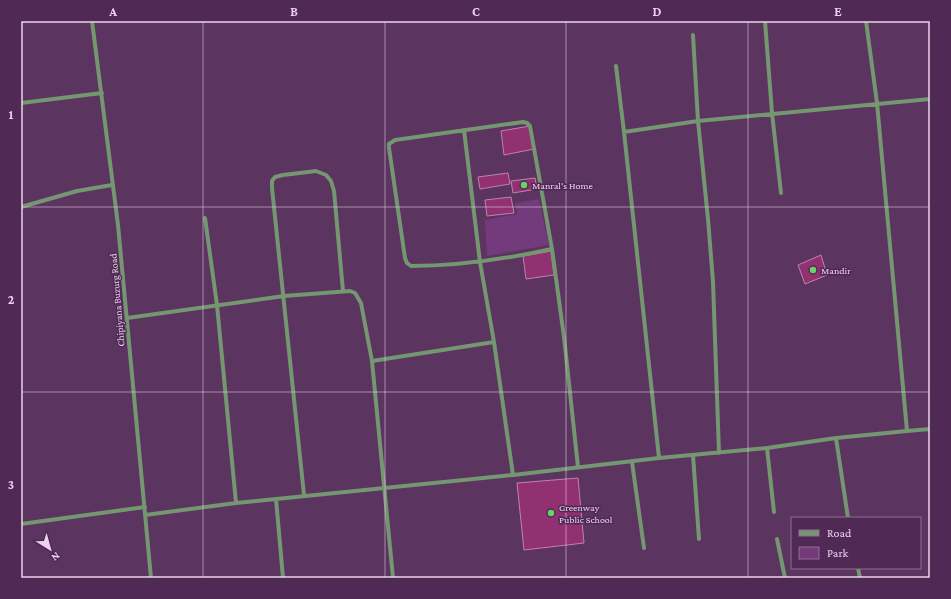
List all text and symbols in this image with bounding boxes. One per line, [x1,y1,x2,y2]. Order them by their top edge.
text: A [108,4,117,19]
text: B [290,4,298,19]
text: C [472,4,480,19]
text: D [653,4,662,19]
text: E [834,4,842,19]
text: 1 [9,107,14,122]
marker: Manral's Home [519,180,529,190]
place label: Manral's Home [532,180,594,191]
street label: Chipiyana Buzurg Road [107,252,127,347]
marker: Mandir [808,265,818,275]
place label: Mandir [821,265,851,276]
text: 2 [8,292,15,307]
text: 3 [8,477,14,492]
place label: Greenway Public School [559,502,613,525]
marker: Greenway Public School [546,508,556,518]
legend [791,517,921,569]
text: Road [827,526,852,540]
north arrow [30,529,70,569]
text: Park [827,546,849,560]
text: N [49,550,63,564]

